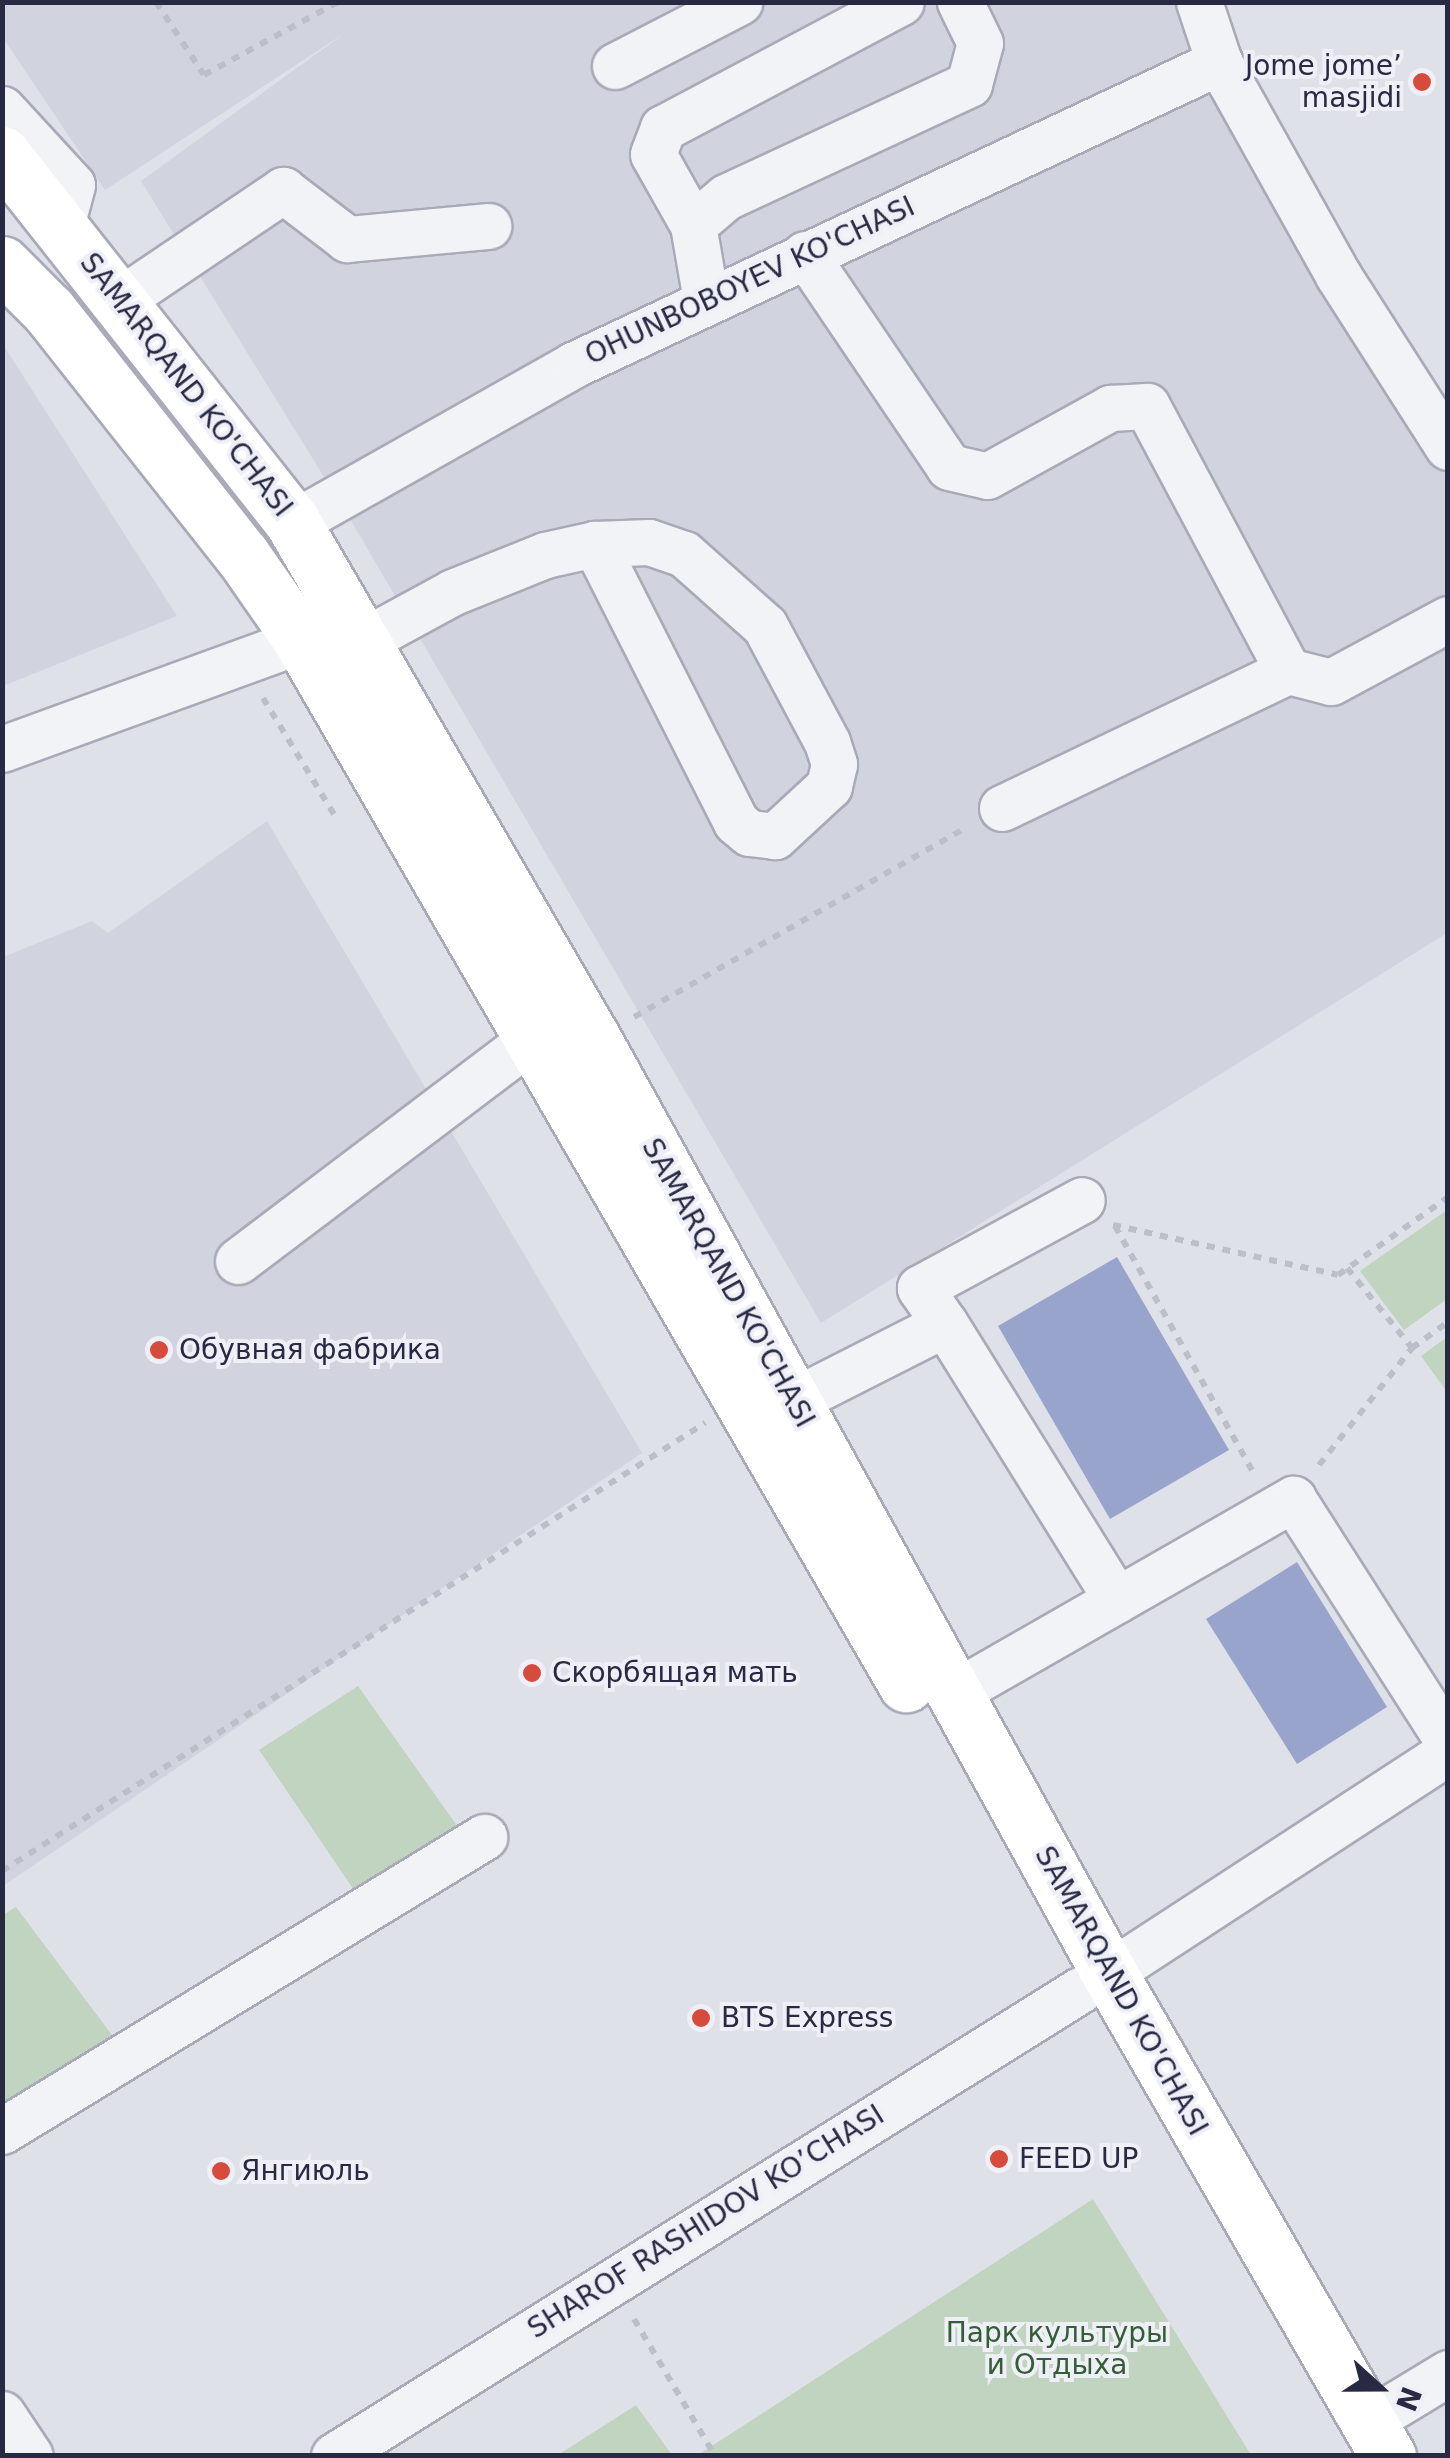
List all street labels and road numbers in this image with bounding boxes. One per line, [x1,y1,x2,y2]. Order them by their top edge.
street label: OHUNBOBOYEV KO'CHASI [580,190,920,372]
street label: SAMARQAND KO'CHASI [73,247,299,523]
street label: SAMARQAND KO'CHASI [634,1133,822,1433]
street label: SAMARQAND KO'CHASI [1027,1841,1215,2141]
street label: SHAROF RASHIDOV KO’CHASI [522,2098,890,2346]

